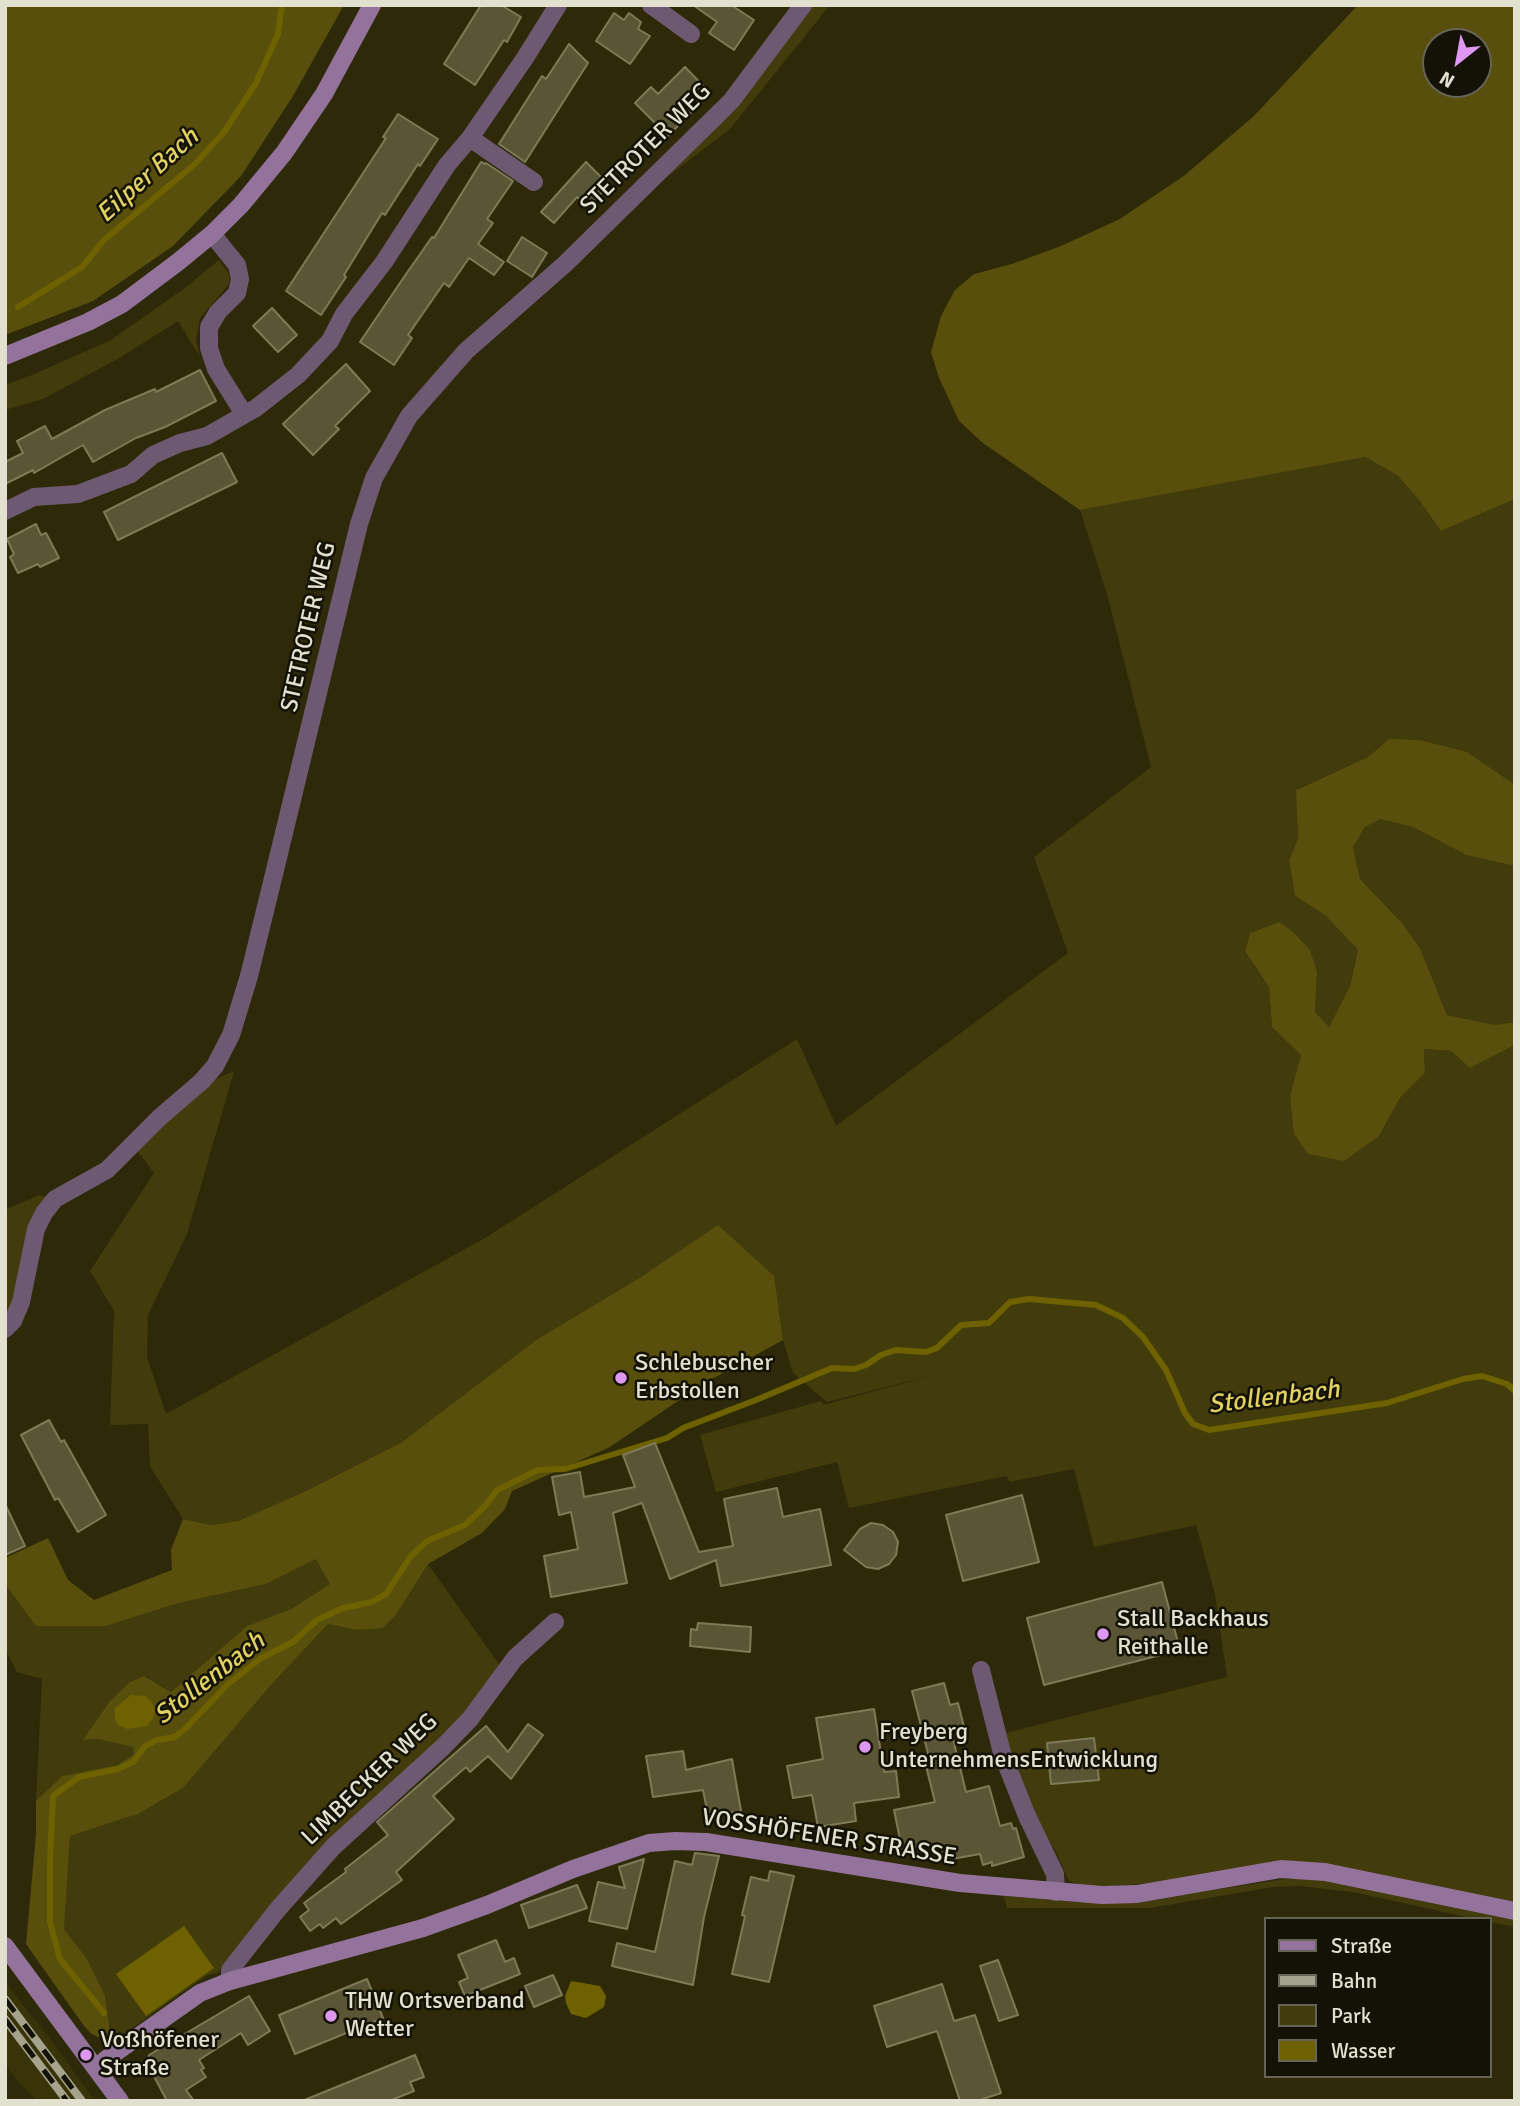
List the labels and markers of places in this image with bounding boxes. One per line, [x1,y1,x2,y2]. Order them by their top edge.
place label: Schlebuscher Erbstollen [635,1350,773,1406]
marker: Schlebuscher Erbstollen [613,1370,629,1386]
place label: Stall Backhaus Reithalle [1117,1606,1269,1662]
marker: Stall Backhaus Reithalle [1095,1626,1111,1642]
place label: Freyberg UnternehmensEntwicklung [879,1719,1158,1775]
marker: Freyberg UnternehmensEntwicklung [857,1739,873,1755]
place label: THW Ortsverband Wetter [345,1988,525,2044]
marker: THW Ortsverband Wetter [323,2008,339,2024]
place label: Voßhöfener Straße [100,2027,219,2083]
marker: Voßhöfener Straße [78,2047,94,2063]

